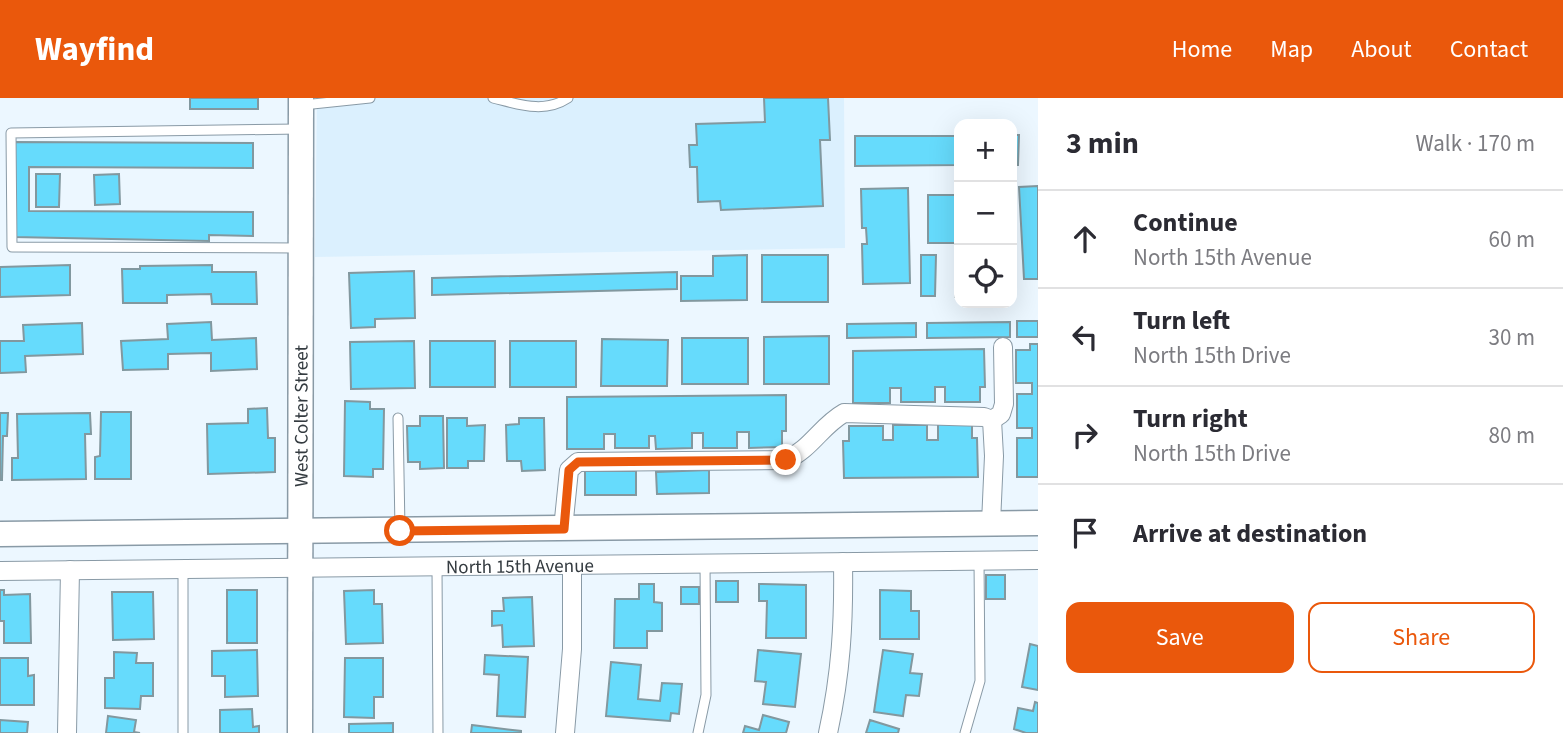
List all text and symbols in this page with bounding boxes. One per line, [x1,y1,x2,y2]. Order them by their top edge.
text: Wayfind [35,26,154,73]
text: Home [1172,32,1232,67]
text: Map [1270,32,1313,67]
text: About [1351,32,1412,67]
text: Contact [1450,32,1528,67]
map controls [954,119,1017,308]
button: + [954,119,1017,182]
text: 3 min [1066,122,1139,165]
text: Walk · 170 m [1416,127,1535,160]
button: − [954,182,1017,245]
text: Continue [1133,204,1238,241]
icon: ahead [1066,220,1104,258]
text: 60 m [1488,223,1535,256]
text: North 15th Avenue [1133,241,1312,274]
button: locate [954,245,1017,308]
text: Turn left [1133,302,1230,339]
icon: left [1066,318,1104,356]
text: 30 m [1488,321,1535,354]
text: North 15th Drive [1133,339,1291,372]
street label: West Colter Street [288,344,316,487]
text: Turn right [1133,400,1248,437]
icon: right [1066,416,1104,454]
text: 80 m [1488,419,1535,452]
text: North 15th Drive [1133,437,1291,470]
route end [770,444,801,475]
icon: arrive [1066,514,1104,552]
route start [384,515,415,546]
text: Arrive at destination [1133,515,1367,552]
street label: North 15th Avenue [446,553,594,581]
button: Save [1066,602,1294,673]
button: Share [1308,602,1535,673]

